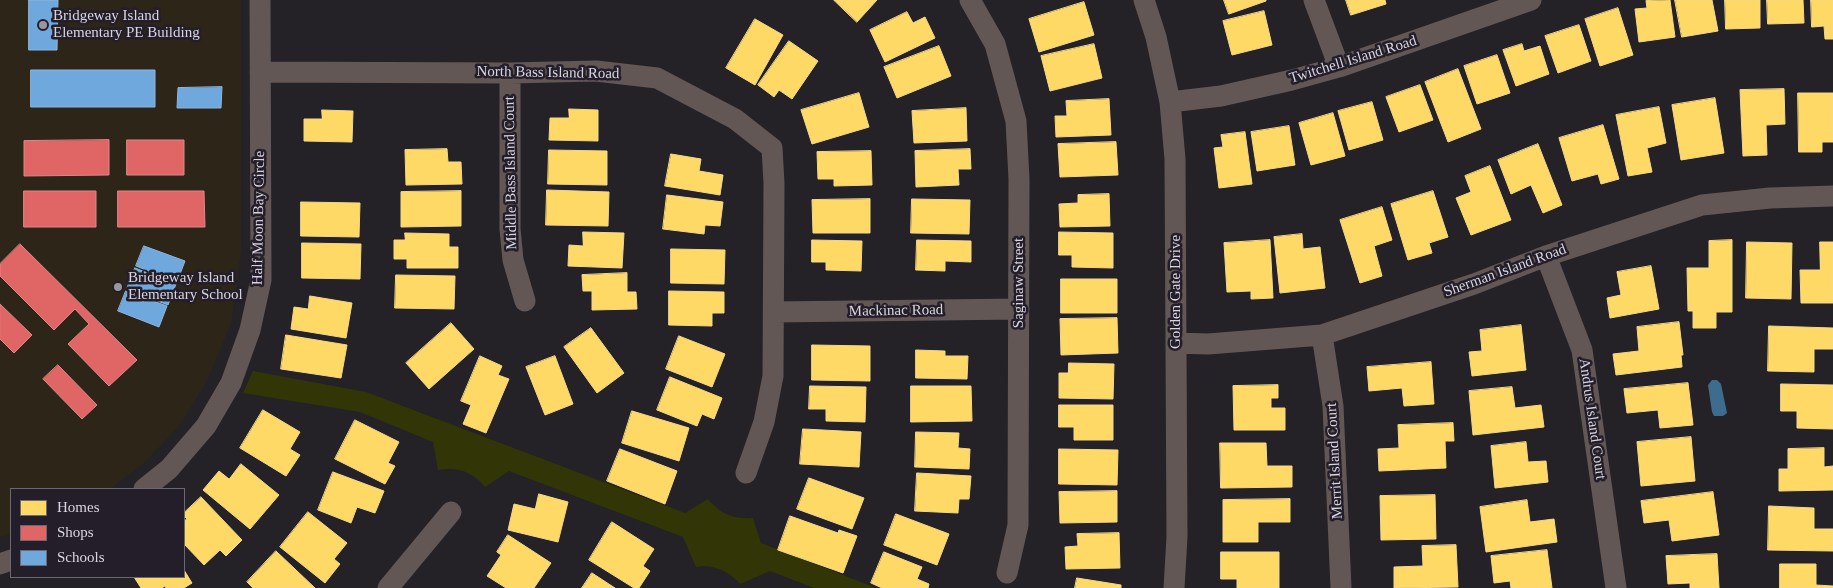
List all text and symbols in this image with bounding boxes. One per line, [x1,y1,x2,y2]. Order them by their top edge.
place label: Bridgeway Island Elementary PE Building [53,7,200,42]
marker: Bridgeway Island Elementary PE Building [37,19,49,31]
street label: Twitchell Island Road [1287,32,1419,88]
street label: North Bass Island Road [476,63,620,83]
street label: Middle Bass Island Court [501,96,521,250]
street label: Half Moon Bay Circle [249,151,269,285]
street label: Golden Gate Drive [1167,235,1185,349]
street label: Saginaw Street [1010,238,1028,328]
street label: Sherman Island Road [1441,240,1569,302]
place label: Bridgeway Island Elementary School [128,269,243,304]
marker: Bridgeway Island Elementary School [112,281,124,293]
street label: Mackinac Road [849,301,943,321]
street label: Andrus Island Court [1575,357,1609,481]
street label: Merrit Island Court [1323,402,1347,520]
legend [10,488,185,578]
text: Homes [57,499,100,515]
text: Shops [57,524,94,540]
text: Schools [57,549,105,565]

